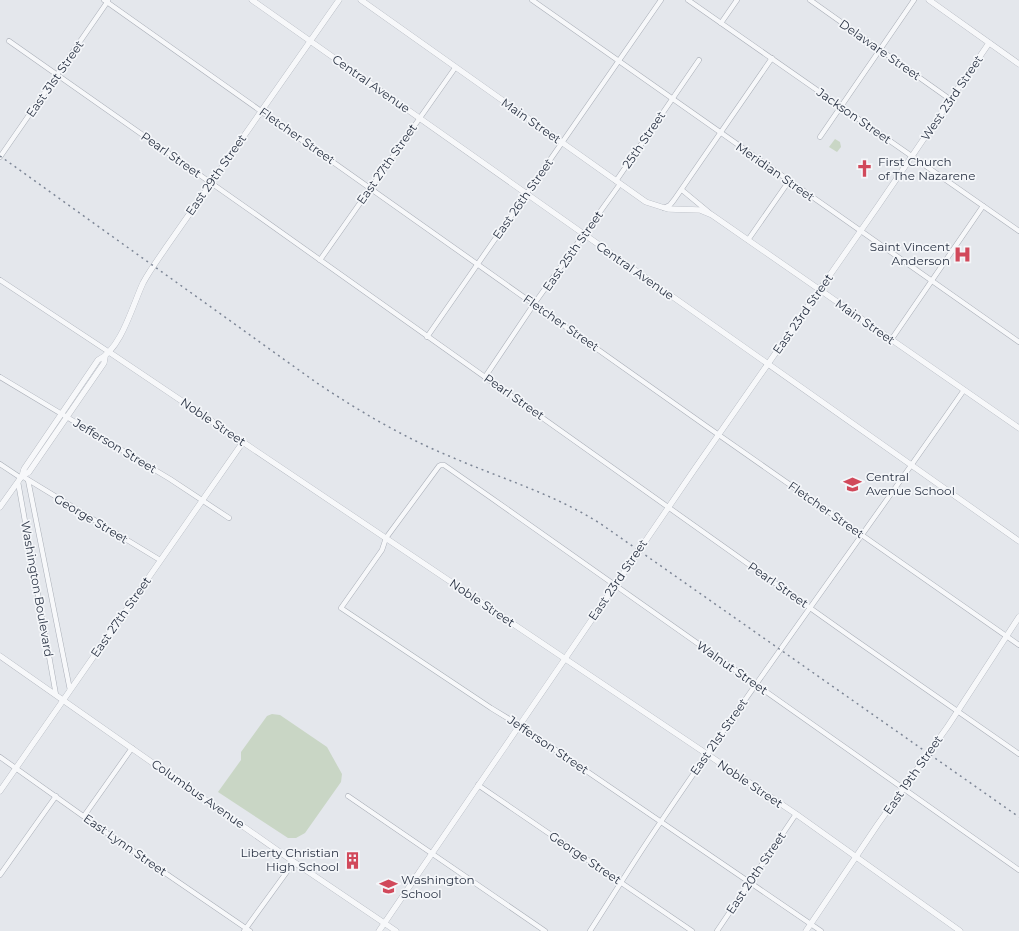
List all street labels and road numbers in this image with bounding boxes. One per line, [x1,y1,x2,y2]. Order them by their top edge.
street label: Delaware Street [837,16,924,83]
street label: East 31st Street [23,37,87,120]
street label: Central Avenue [329,51,413,116]
street label: West 23rd Street [918,52,986,143]
street label: Jackson Street [813,84,895,147]
street label: Main Street [499,95,564,147]
street label: Fletcher Street [257,104,338,167]
street label: 25th Street [619,108,668,171]
street label: East 27th Street [353,120,420,207]
street label: Pearl Street [138,128,204,181]
street label: East 29th Street [182,131,249,218]
street label: Meridian Street [733,139,818,204]
street label: East 26th Street [489,155,556,242]
street label: East 25th Street [539,207,606,294]
street label: Central Avenue [593,238,677,303]
street label: East 23rd Street [769,271,836,357]
street label: Fletcher Street [521,291,602,354]
street label: Main Street [833,296,898,348]
street label: Pearl Street [481,370,547,423]
street label: Noble Street [178,394,249,449]
street label: Jefferson Street [70,414,160,476]
street label: Fletcher Street [786,478,867,541]
street label: George Street [52,491,131,547]
street label: Washington Boulevard [18,520,57,658]
street label: East 23rd Street [585,536,650,623]
street label: Pearl Street [745,558,811,611]
street label: East 27th Street [87,573,154,660]
street label: Noble Street [447,575,518,630]
street label: Walnut Street [694,638,771,698]
street label: East 21st Street [687,695,751,778]
street label: Jefferson Street [504,711,592,777]
street label: East 19th Street [880,732,945,817]
street label: Columbus Avenue [149,756,248,831]
street label: Noble Street [715,756,786,811]
street label: East Lynn Street [81,810,170,879]
street label: George Street [546,828,624,887]
street label: East 20th Street [722,829,789,917]

